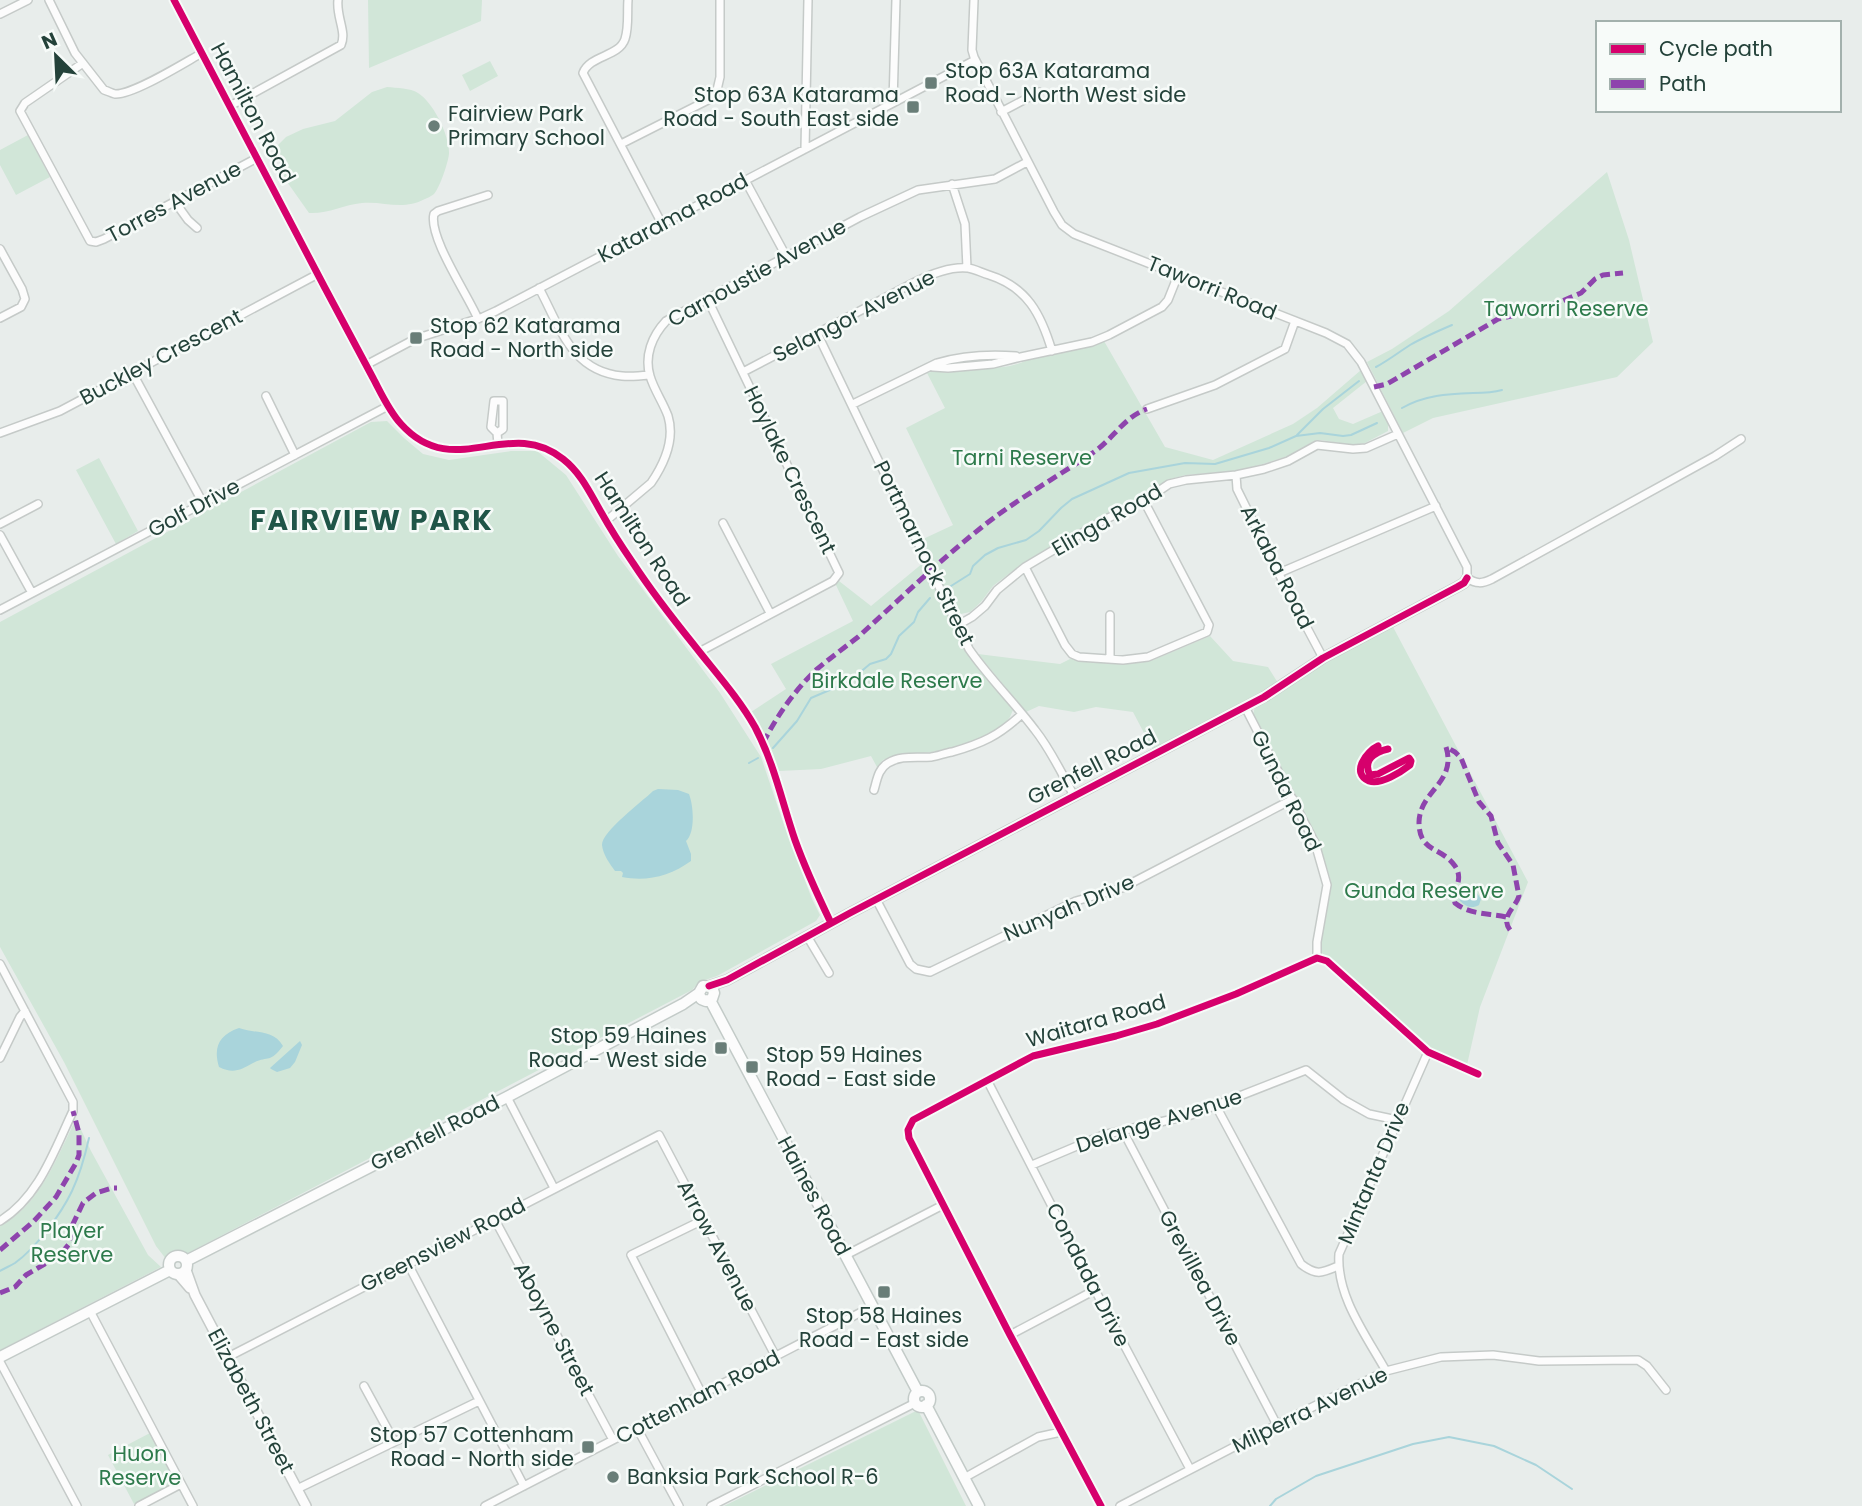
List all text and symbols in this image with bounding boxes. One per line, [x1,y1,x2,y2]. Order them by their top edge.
north arrow [21,21,91,91]
legend [1596,21,1841,112]
text: N [37,26,61,56]
text: Cycle path [1659,34,1773,63]
street label: Hamilton Road [204,37,303,188]
place label: Stop 63A Katarama Road - North West side [945,56,1186,109]
text: Path [1659,69,1706,98]
marker: Stop 63A Katarama Road - North West side [923,75,939,91]
place label: Stop 63A Katarama Road - South East side [663,80,899,133]
place label: Fairview Park Primary School [448,99,605,152]
marker: Stop 63A Katarama Road - South East side [905,99,921,115]
marker: Fairview Park Primary School [426,118,442,134]
street label: Torres Avenue [101,154,246,249]
street label: Katarama Road [592,166,753,269]
street label: Carnoustie Avenue [662,211,851,334]
street label: Taworri Road [1143,248,1281,327]
street label: Selangor Avenue [768,262,940,369]
park label: Taworri Reserve [1483,294,1649,323]
street label: Buckley Crescent [74,301,247,412]
place label: Stop 62 Katarama Road - North side [430,311,621,364]
marker: Stop 62 Katarama Road - North side [408,330,424,346]
street label: Hoylake Crescent [737,381,844,559]
park label: Tarni Reserve [952,443,1092,472]
street label: Portmarnock Street [867,456,982,650]
street label: Hamilton Road [588,466,697,612]
street label: Golf Drive [143,471,245,544]
street label: Elinga Road [1046,476,1167,563]
street label: Arkaba Road [1234,500,1321,634]
district label: FAIRVIEW PARK [250,501,494,540]
park label: Birkdale Reserve [811,666,983,695]
street label: Grenfell Road [1022,722,1161,812]
street label: Gunda Road [1245,725,1328,856]
street label: Nunyah Drive [999,867,1139,948]
park label: Gunda Reserve [1344,876,1504,905]
street label: Waitara Road [1023,987,1169,1054]
place label: Stop 59 Haines Road - West side [529,1021,707,1074]
marker: Stop 59 Haines Road - West side [713,1040,729,1056]
place label: Stop 59 Haines Road - East side [766,1040,936,1093]
marker: Stop 59 Haines Road - East side [744,1059,760,1075]
street label: Delange Avenue [1072,1081,1246,1160]
street label: Grenfell Road [365,1088,504,1178]
street label: Mintanta Drive [1330,1097,1417,1248]
street label: Haines Road [771,1131,858,1261]
street label: Arrow Avenue [671,1175,764,1317]
street label: Greensview Road [355,1190,530,1299]
street label: Condada Drive [1040,1198,1137,1352]
street label: Grevillea Drive [1152,1205,1248,1351]
park label: Player Reserve [31,1216,113,1269]
street label: Aboyne Street [507,1257,602,1401]
marker: Stop 58 Haines Road - East side [876,1284,892,1300]
place label: Stop 58 Haines Road - East side [799,1301,969,1354]
street label: Elizabeth Street [201,1323,302,1478]
street label: Cottenham Road [611,1343,785,1451]
street label: Milperra Avenue [1227,1359,1393,1460]
place label: Stop 57 Cottenham Road - North side [370,1420,574,1473]
park label: Huon Reserve [99,1439,181,1492]
marker: Stop 57 Cottenham Road - North side [580,1439,596,1455]
place label: Banksia Park School R-6 [627,1462,879,1491]
marker: Banksia Park School R-6 [605,1469,621,1485]

